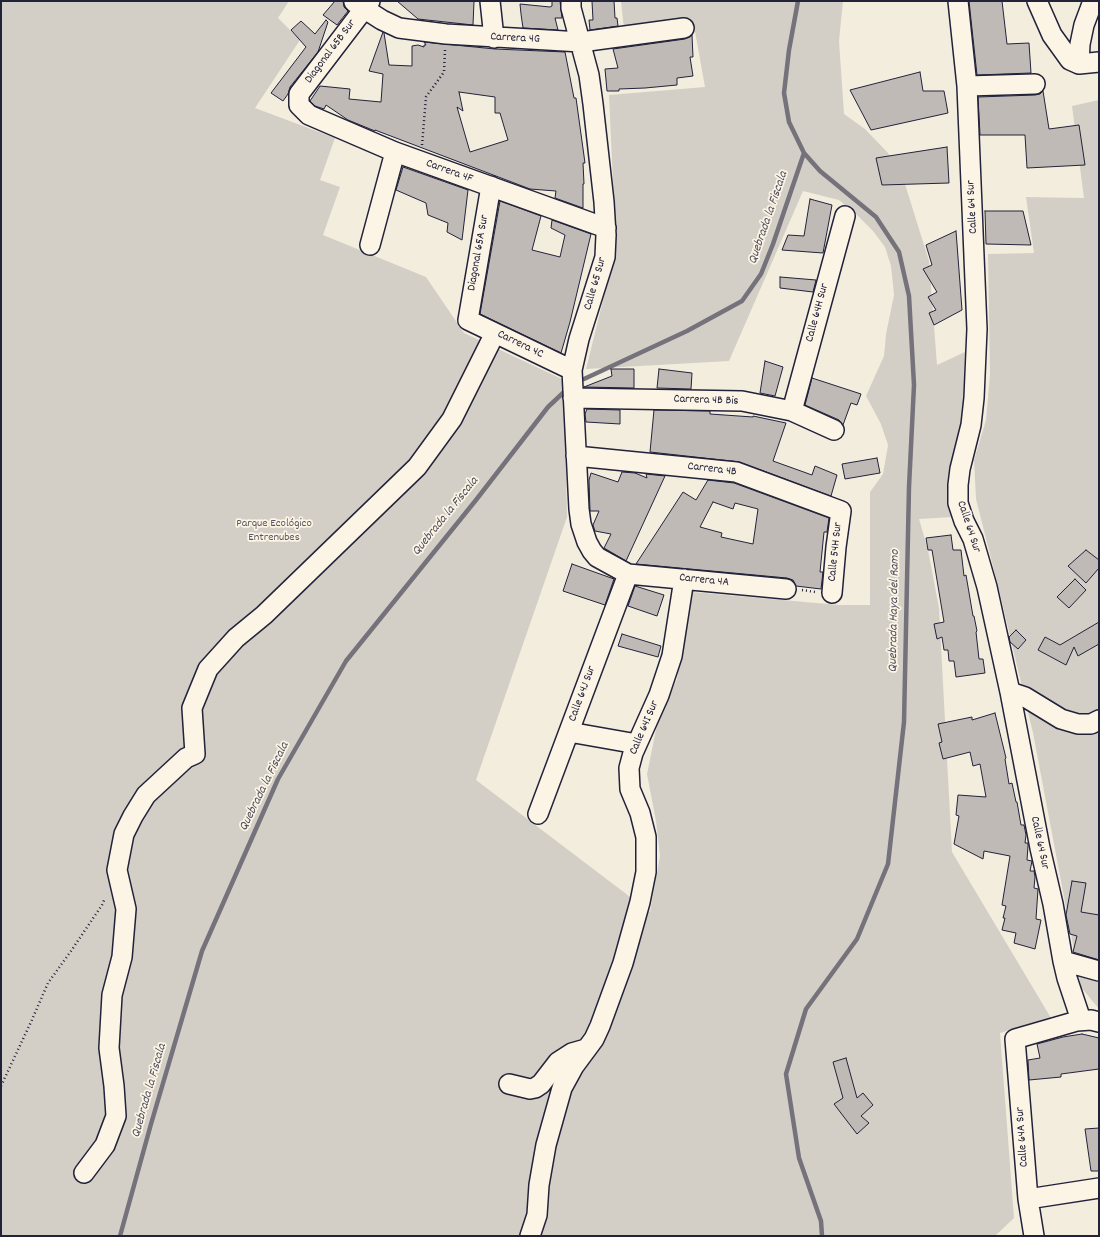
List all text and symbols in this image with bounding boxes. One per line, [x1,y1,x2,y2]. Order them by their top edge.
street label: Diagonal 65B Sur [302,17,360,87]
street label: Carrera 4G [490,31,540,47]
street label: Carrera 4F [424,157,474,187]
water label: Quebrada la Fiscala [746,170,792,266]
street label: Calle 64 Sur [964,180,982,234]
street label: Diagonal 65A Sur [465,214,493,292]
street label: Calle 65 Sur [582,256,610,312]
street label: Calle 64H Sur [803,282,833,344]
street label: Carrera 4C [495,328,545,362]
street label: Carrera 4B Bis [673,393,739,409]
street label: Carrera 4B [687,460,737,480]
water label: Quebrada la Fiscala [409,474,483,560]
street label: Calle 64 Sur [953,499,983,555]
park label: Parque Ecológico Entrenubes [236,517,312,545]
street label: Calle 54H Sur [826,522,846,582]
water label: Quebrada Haya del Ramo [886,550,904,672]
street label: Carrera 4A [678,571,730,591]
street label: Calle 64J Sur [566,664,600,724]
street label: Calle 64I Sur [627,699,663,757]
water label: Quebrada la Fiscala [237,740,293,834]
street label: Calle 64 Sur [1026,815,1052,871]
water label: Quebrada la Fiscala [129,1042,171,1140]
street label: Calle 64A Sur [1014,1106,1032,1168]

